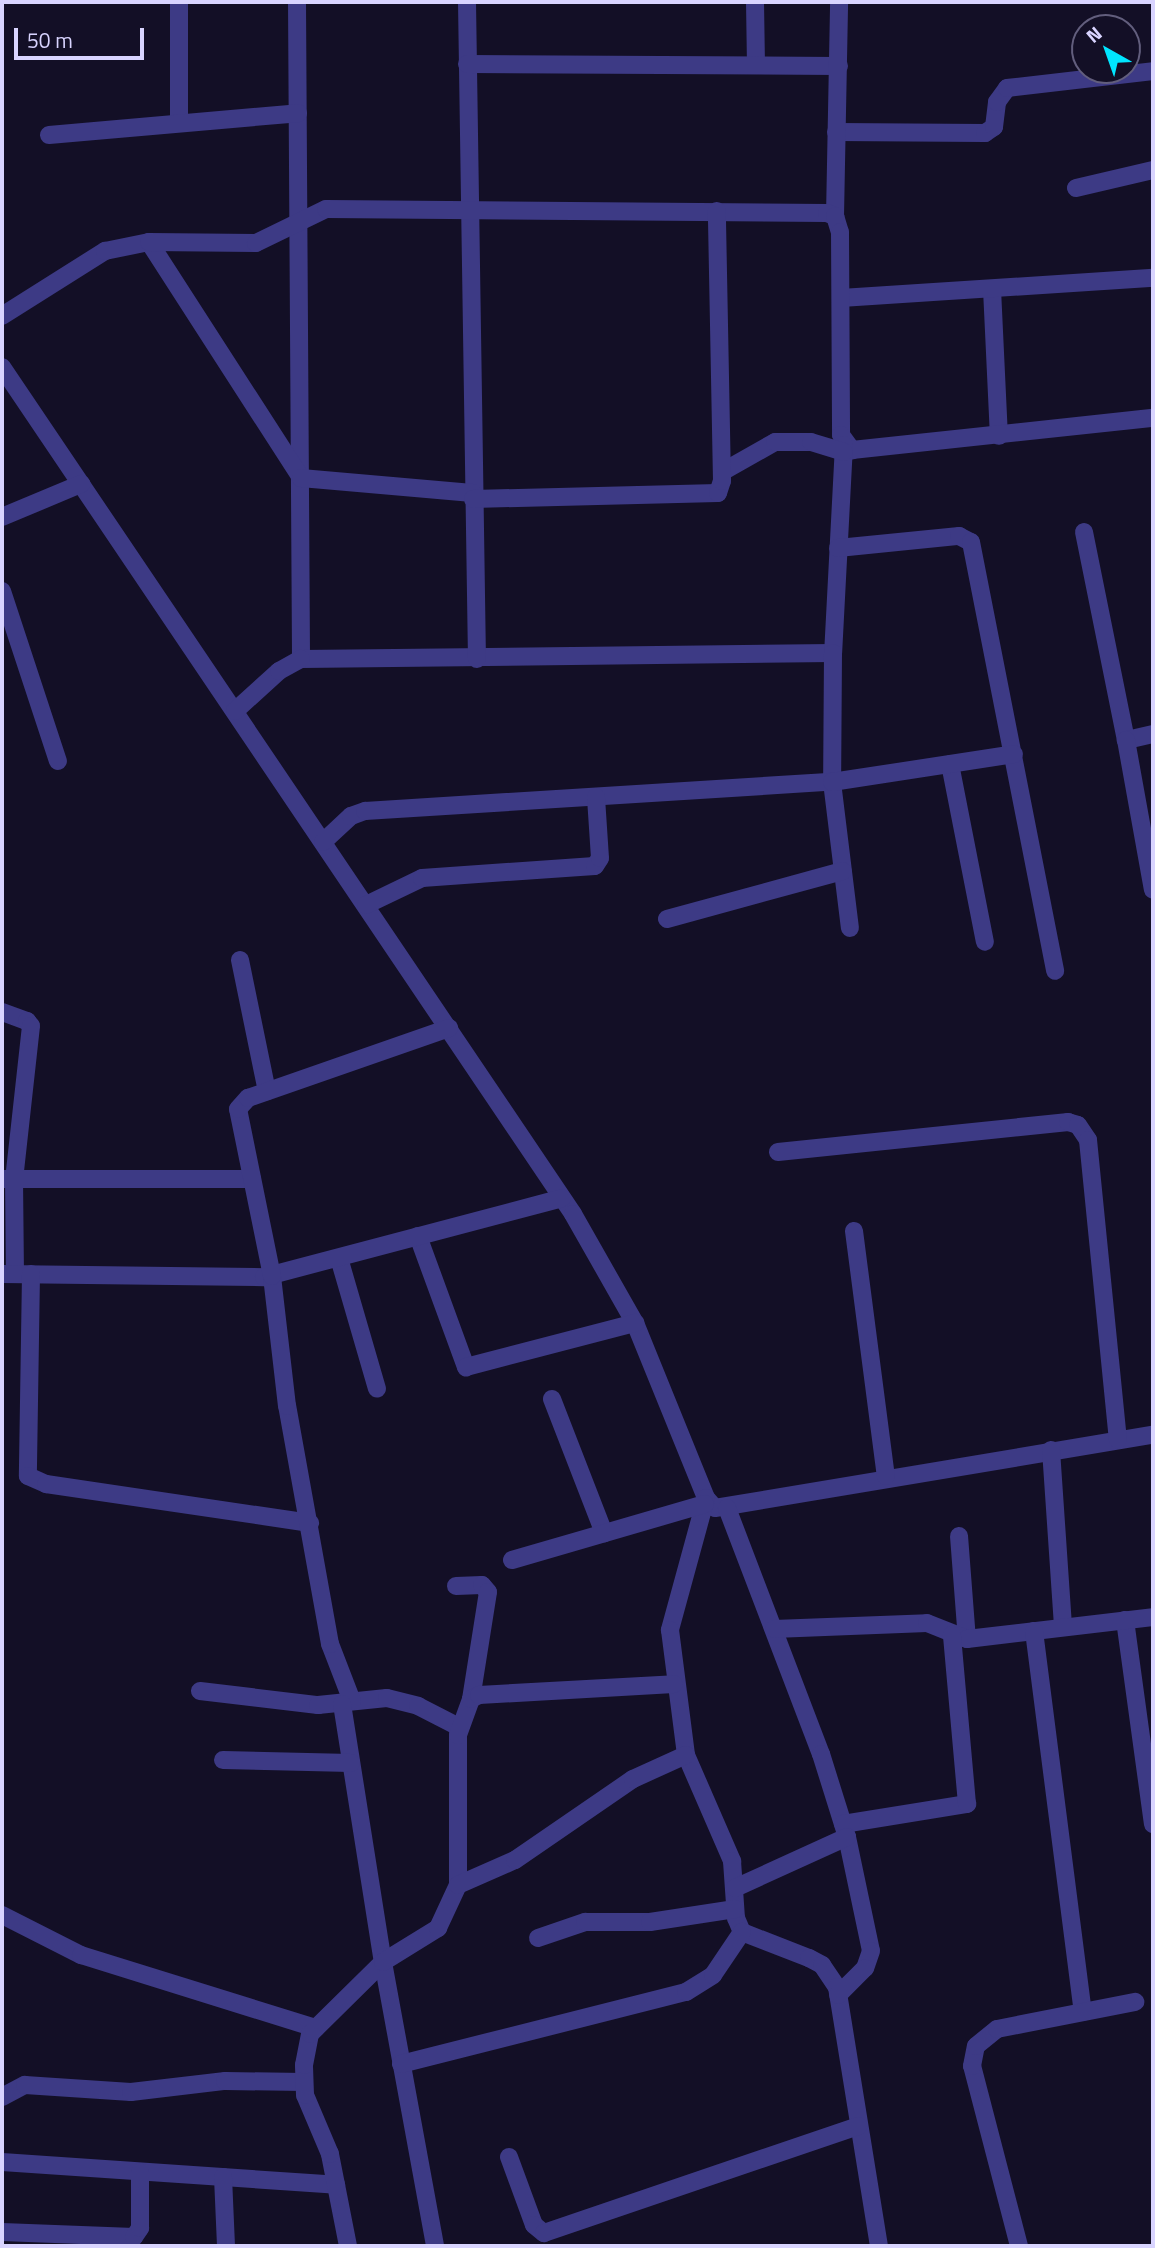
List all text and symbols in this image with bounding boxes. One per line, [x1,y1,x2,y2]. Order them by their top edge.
scale bar [18,14,147,58]
north arrow [1071,14,1141,84]
text: N [1079,19,1108,49]
text: 50 m [27,24,73,56]

